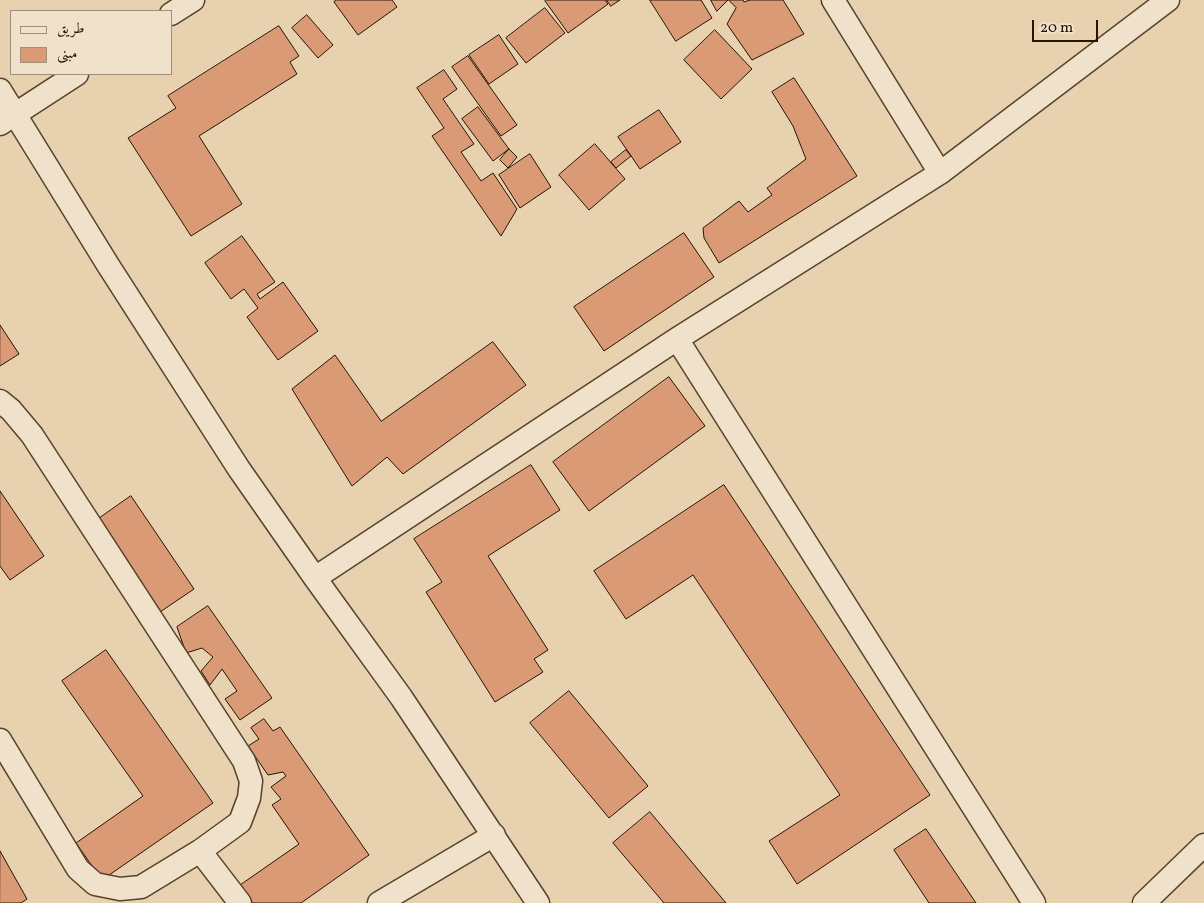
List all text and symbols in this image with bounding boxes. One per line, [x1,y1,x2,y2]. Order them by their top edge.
legend [10,10,172,75]
scale bar [1034,10,1100,42]
text: 20 m [1040,18,1073,39]
text: طريق [57,19,84,40]
text: مبنى [57,44,77,65]

